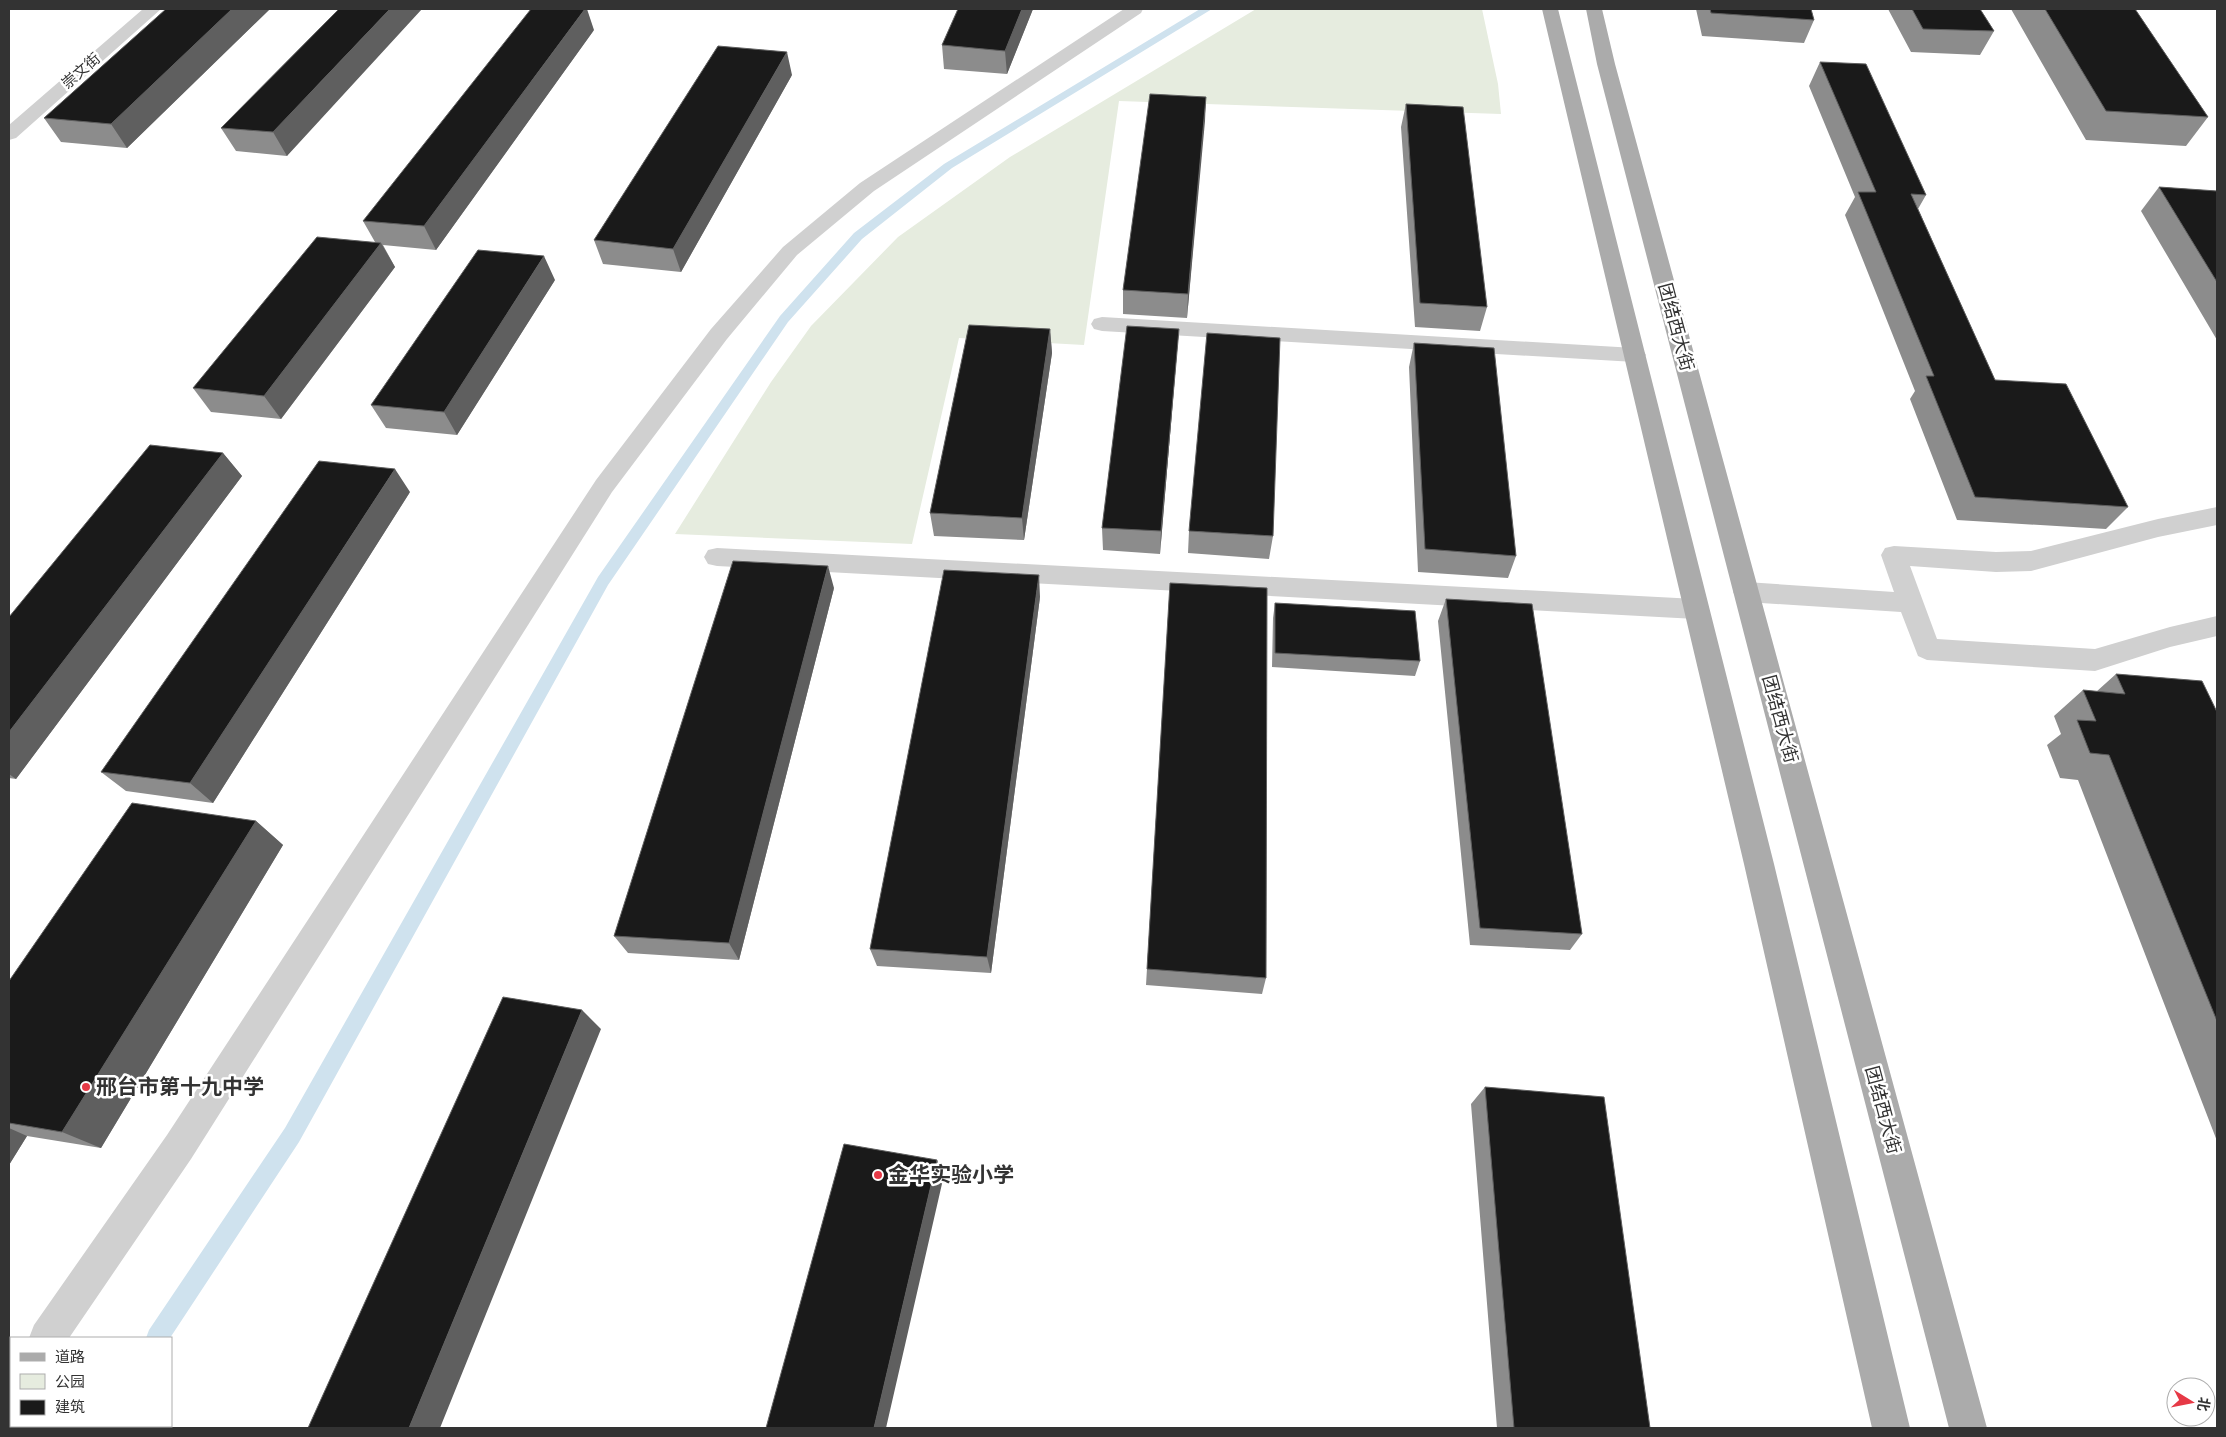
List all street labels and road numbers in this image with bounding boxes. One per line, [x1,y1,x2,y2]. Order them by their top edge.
street label: 崇文街 [58,49,104,93]
street label: 团结西大街 [1654,281,1698,373]
street label: 团结西大街 [1758,673,1802,765]
street label: 团结西大街 [1861,1064,1905,1156]

